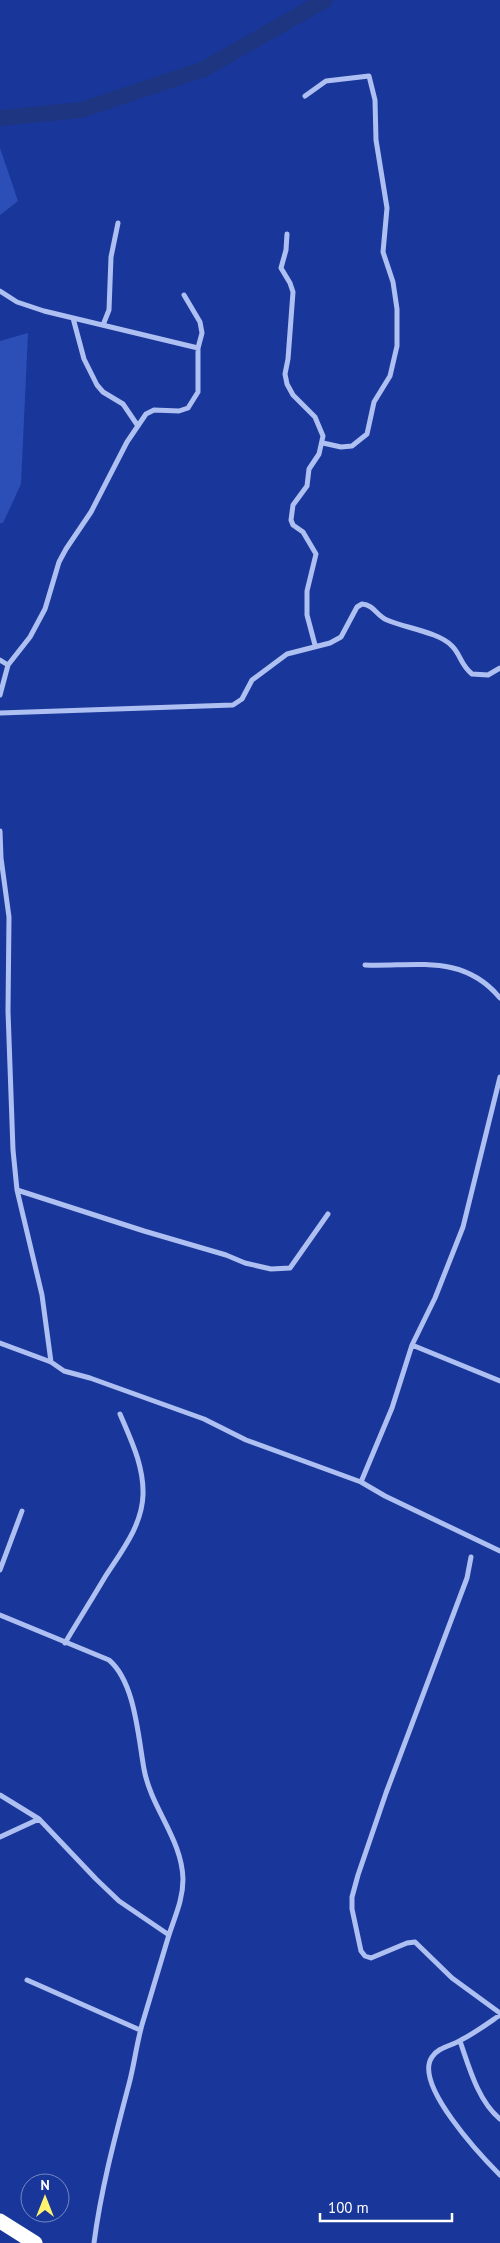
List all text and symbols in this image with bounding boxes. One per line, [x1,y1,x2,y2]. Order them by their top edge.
north arrow [20,2173,70,2223]
text: N [40,2176,50,2194]
scale bar [320,2190,452,2222]
text: 100 m [328,2198,369,2217]

